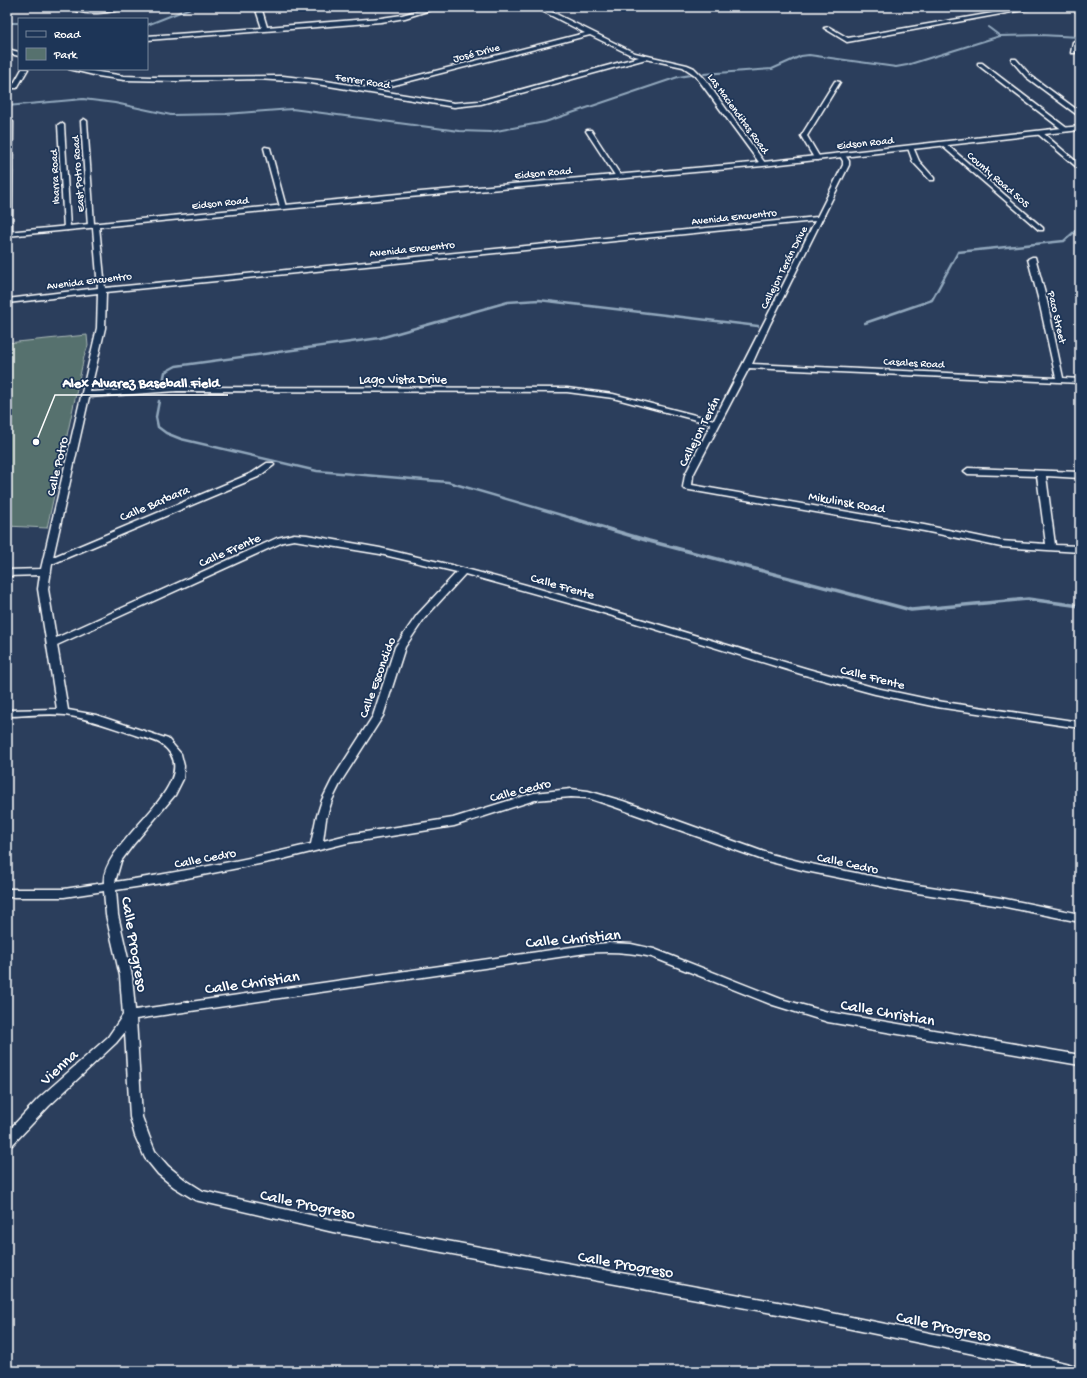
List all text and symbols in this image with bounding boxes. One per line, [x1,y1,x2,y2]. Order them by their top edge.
legend [18,18,148,70]
text: Road [54,29,81,43]
street label: José Drive [452,42,501,66]
text: Park [53,49,79,63]
street label: Ferrer Road [333,72,392,92]
street label: Las Hacienditas Road [704,72,771,158]
street label: East Potro Road [70,134,88,212]
street label: Eidson Road [836,135,896,153]
street label: Ibarra Road [48,148,63,205]
street label: County Road 505 [964,150,1032,211]
street label: Eidson Road [514,165,574,182]
street label: Eidson Road [191,195,251,213]
street label: Avenida Encuentro [691,208,778,228]
street label: Callejon Terán Drive [759,224,811,311]
street label: Avenida Encuentro [369,240,456,260]
street label: Avenida Encuentro [46,271,133,293]
street label: Paco Street [1044,289,1068,346]
street label: Casales Road [883,356,946,372]
callout: Alex Alvarez Baseball Field [55,369,228,395]
street label: Lago Vista Drive [359,373,447,388]
text: Alex Alvarez Baseball Field [62,376,221,393]
street label: Callejon Terán [676,394,725,469]
street label: Calle Potro [44,435,73,498]
street label: Calle Barbara [118,483,193,526]
street label: Mikulinsk Road [807,489,887,518]
street label: Calle Frente [197,531,263,572]
street label: Calle Frente [529,571,596,604]
street label: Calle Escondido [357,635,400,720]
street label: Calle Frente [839,663,906,694]
street label: Calle Cedro [488,777,553,806]
street label: Calle Cedro [173,846,238,873]
street label: Calle Cedro [815,851,880,878]
street label: Calle Progreso [115,895,150,994]
street label: Calle Christian [525,927,622,954]
street label: Calle Christian [204,968,301,1001]
street label: Calle Christian [839,997,936,1032]
street label: Vienna [37,1046,84,1091]
street label: Calle Progreso [258,1187,357,1226]
street label: Calle Progreso [576,1249,675,1284]
street label: Calle Progreso [894,1309,993,1348]

